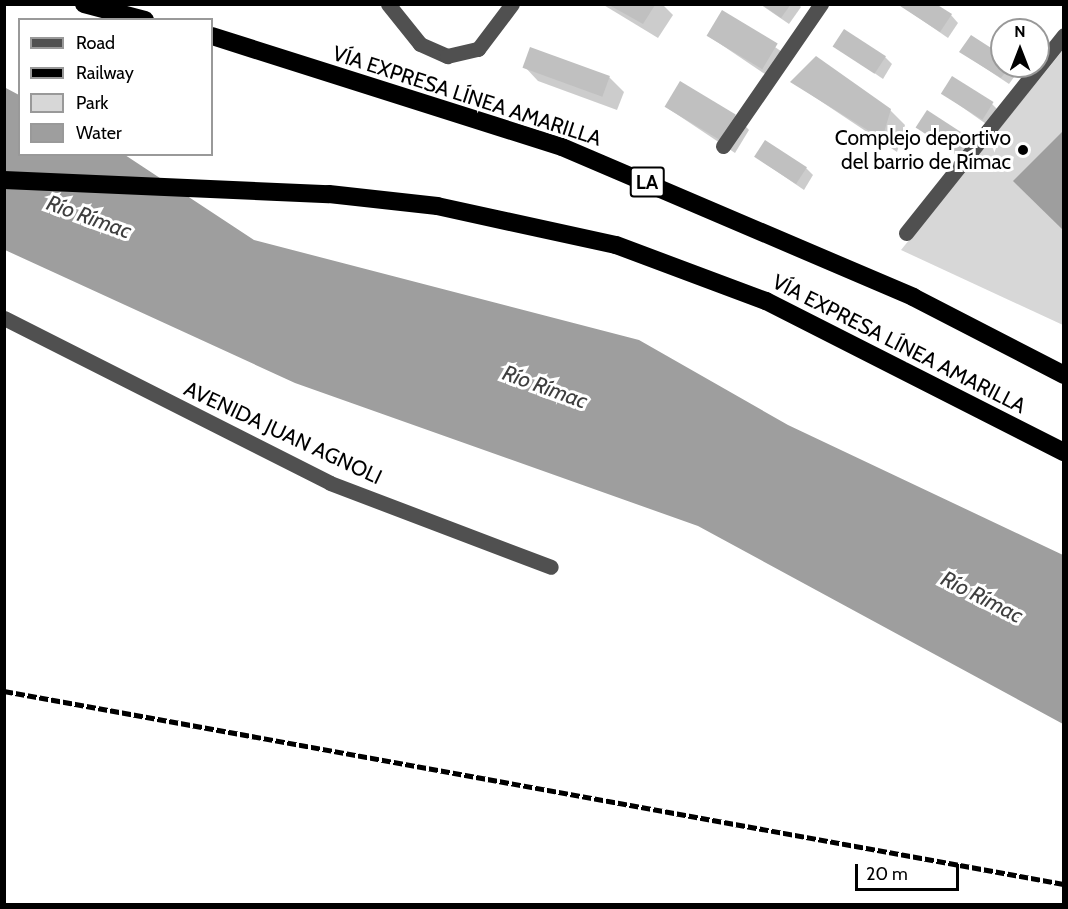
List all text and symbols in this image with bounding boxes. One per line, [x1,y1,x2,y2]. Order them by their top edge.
legend [18,18,213,156]
north arrow [990,18,1050,78]
text: N [1014,22,1026,41]
text: Road [76,32,115,54]
street label: VÍA EXPRESA LÍNEA AMARILLA [329,41,605,151]
text: Railway [76,62,134,84]
text: Park [76,92,108,114]
text: Water [76,122,122,144]
place label: Complejo deportivo del barrio de Rímac [835,125,1011,175]
marker: Complejo deportivo del barrio de Rímac [1016,143,1030,157]
road number: LA [629,165,665,199]
water label: Río Rímac [43,189,135,245]
street label: VÍA EXPRESA LÍNEA AMARILLA [768,269,1030,419]
water label: Río Rímac [499,359,591,415]
street label: AVENIDA JUAN AGNOLI [180,376,386,490]
water label: Río Rímac [937,565,1027,629]
scale bar [858,852,962,890]
text: 20 m [866,863,908,885]

